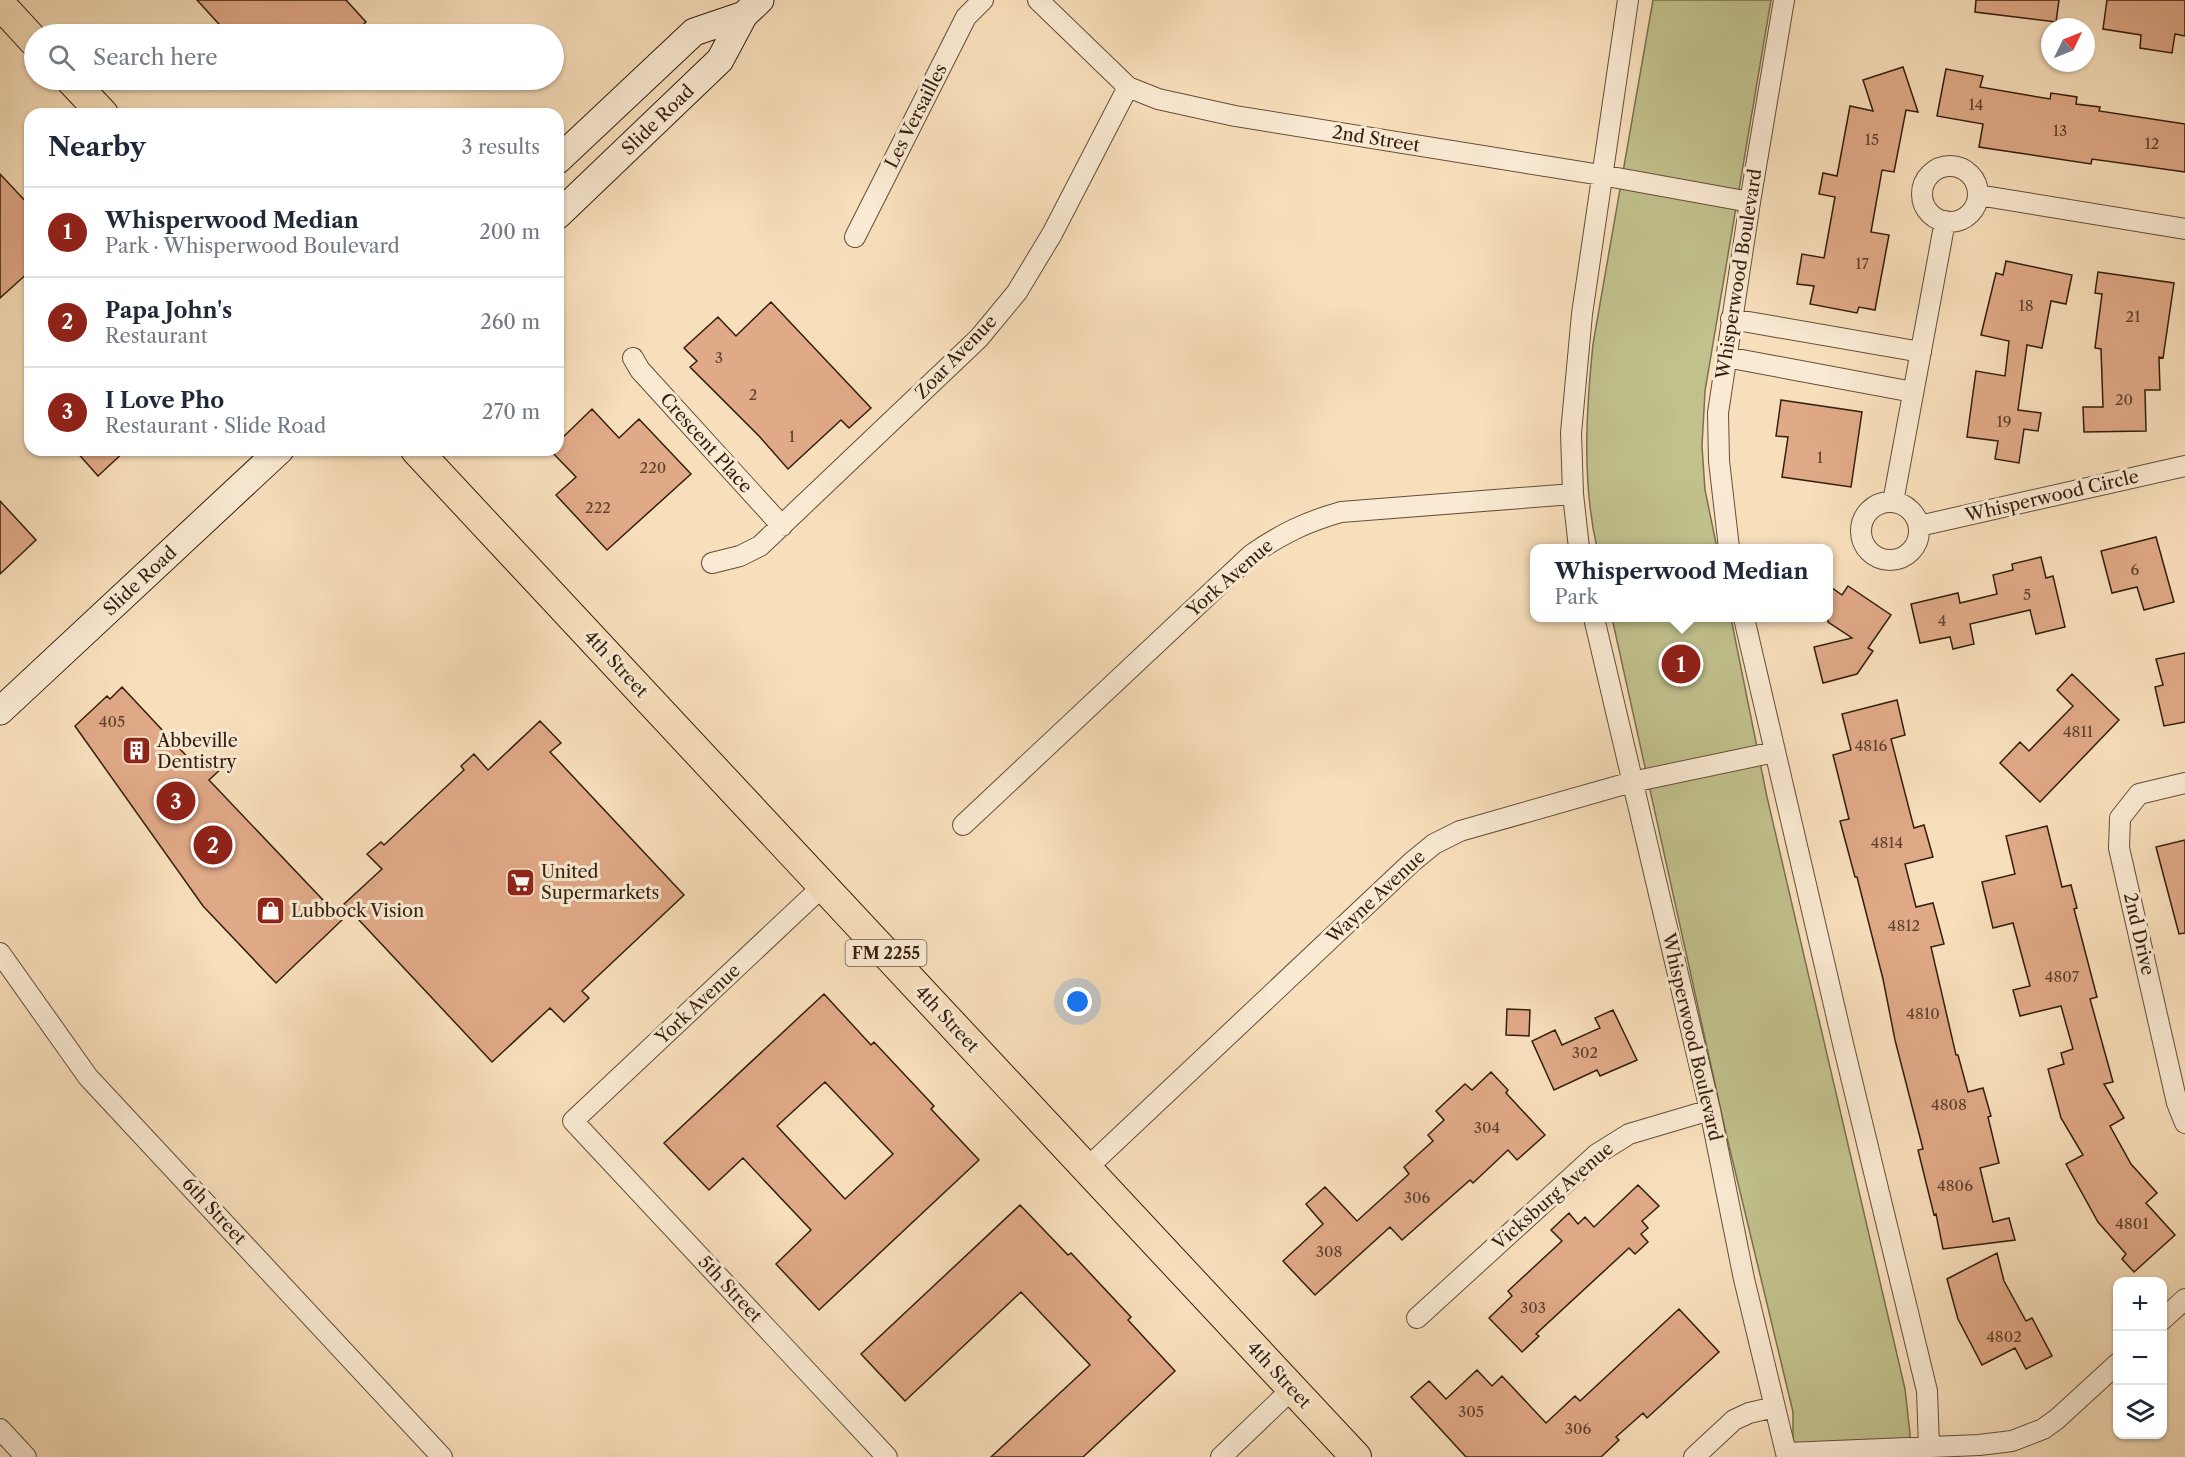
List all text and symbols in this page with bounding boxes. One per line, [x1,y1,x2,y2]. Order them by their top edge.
north arrow [2041,18,2095,72]
search box [24,24,564,90]
icon: search [45,41,78,74]
text: Search here [93,44,218,71]
street label: Les Versailles [880,60,952,172]
street label: Slide Road [617,80,699,160]
house number: 14 [1969,95,1983,114]
street label: 2nd Street [1331,121,1422,157]
house number: 13 [2053,121,2067,140]
house number: 15 [1865,130,1879,149]
text: Nearby [48,131,146,163]
house number: 12 [2145,134,2159,153]
text: 3 results [462,135,540,159]
street label: Whisperwood Boulevard [1711,167,1766,382]
text: Whisperwood Median [105,207,359,234]
text: 1 [63,220,72,244]
text: 200 m [479,220,540,244]
text: Park · Whisperwood Boulevard [105,234,400,258]
house number: 17 [1855,254,1869,273]
house number: 18 [2018,296,2034,315]
text: Papa John's [105,297,232,324]
house number: 21 [2126,307,2141,326]
text: 2 [62,310,73,334]
text: 260 m [480,310,540,334]
street label: Zoar Avenue [911,311,1001,403]
text: Restaurant [105,324,208,348]
house number: 3 [715,348,723,367]
house number: 2 [749,385,757,404]
text: I Love Pho [105,387,224,414]
street label: Crescent Place [655,388,757,498]
house number: 20 [2115,390,2133,409]
text: 3 [62,400,73,424]
text: 270 m [482,400,540,424]
house number: 19 [1996,412,2012,431]
text: Restaurant · Slide Road [105,414,326,438]
house number: 1 [789,427,796,446]
house number: 1 [1817,448,1824,467]
house number: 220 [640,458,666,477]
street label: Whisperwood Circle [1962,465,2141,527]
house number: 222 [585,498,611,517]
street label: York Avenue [1181,534,1278,622]
street label: Slide Road [99,542,181,620]
popup [1530,544,1833,622]
text: Whisperwood Median [1555,558,1808,585]
house number: 6 [2131,560,2140,579]
text: Park [1555,585,1598,609]
house number: 5 [2023,585,2031,604]
house number: 4 [1938,611,1946,630]
street label: 4th Street [579,626,653,703]
pin: 1 [1662,642,1700,686]
house number: 405 [99,712,125,731]
house number: 4811 [2063,722,2094,741]
place label: Abbeville Dentistry [156,730,238,773]
building icon: Abbeville Dentistry [120,735,152,767]
house number: 4816 [1855,736,1888,755]
pin: 3 [156,778,195,824]
pin: 2 [194,822,232,868]
house number: 4814 [1871,833,1903,852]
street label: Wayne Avenue [1321,846,1430,949]
place label: United Supermarkets [541,861,659,904]
supermarket icon: United Supermarkets [504,866,536,898]
street label: 2nd Drive [2119,891,2159,977]
shop icon: Lubbock Vision [254,895,286,927]
place label: Lubbock Vision [291,900,424,922]
house number: 4812 [1888,916,1920,935]
street label: Whisperwood Boulevard [1657,930,1727,1143]
road number: FM 2255 [846,940,926,966]
street label: York Avenue [650,959,745,1049]
house number: 4807 [2045,967,2080,986]
street label: 4th Street [910,981,984,1058]
your location [1063,987,1092,1016]
house number: 4810 [1906,1004,1940,1023]
house number: 302 [1572,1043,1598,1062]
house number: 4808 [1931,1095,1967,1114]
house number: 304 [1474,1118,1500,1137]
street label: Vicksburg Avenue [1487,1137,1618,1255]
street label: 6th Street [177,1173,251,1250]
house number: 4806 [1937,1176,1973,1195]
house number: 306 [1404,1188,1430,1207]
house number: 4801 [2115,1214,2149,1233]
house number: 308 [1316,1242,1342,1261]
street label: 5th Street [694,1251,767,1327]
map controls [2113,1277,2167,1439]
button: + [2113,1277,2167,1331]
house number: 303 [1520,1298,1546,1317]
house number: 4802 [1986,1327,2022,1346]
button: − [2113,1331,2167,1385]
street label: 4th Street [1242,1337,1316,1414]
button: layers [2113,1385,2167,1439]
house number: 305 [1458,1402,1484,1421]
house number: 306 [1565,1419,1591,1438]

